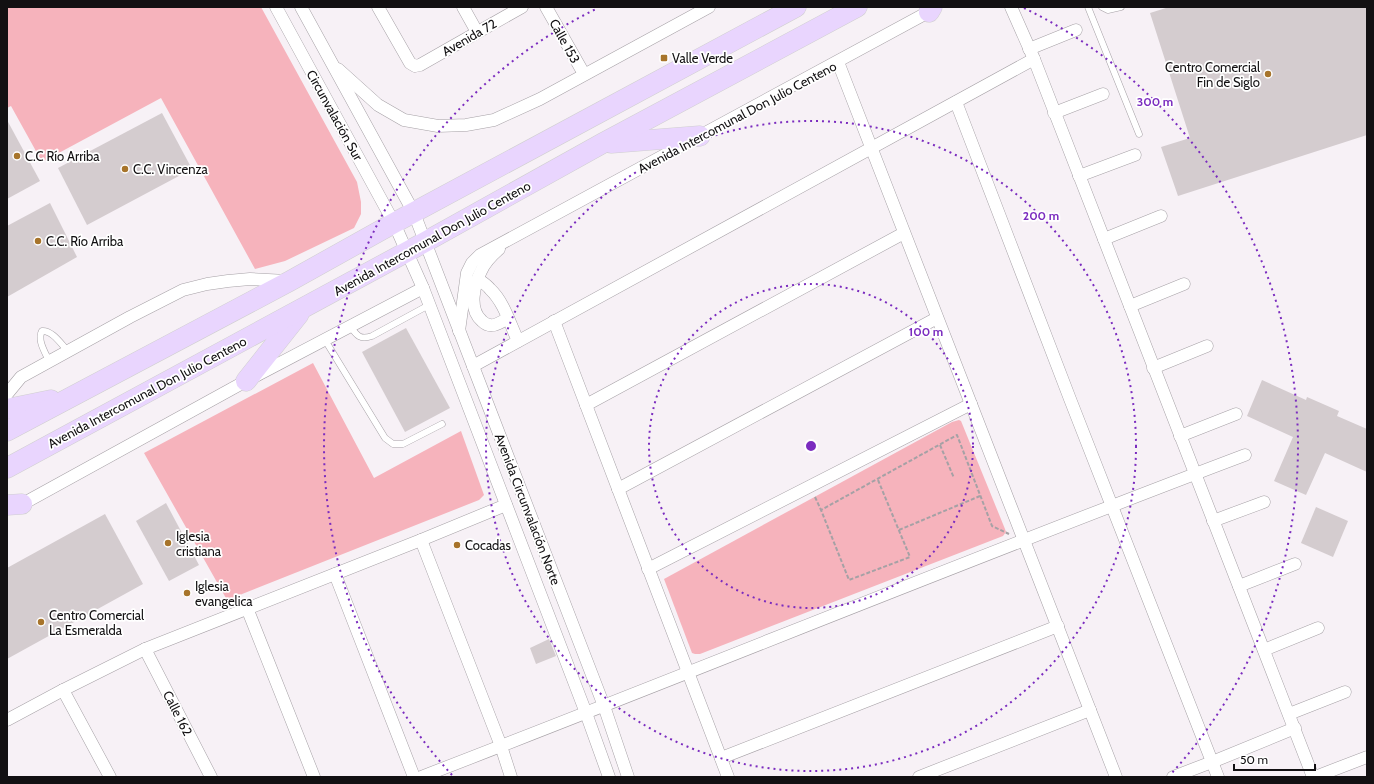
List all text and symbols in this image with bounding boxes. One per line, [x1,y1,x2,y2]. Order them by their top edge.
street label: Avenida 72 [439,15,499,59]
street label: Calle 153 [546,16,584,66]
place label: Valle Verde [672,50,733,66]
marker: Valle Verde [659,53,669,63]
street label: Avenida Intercomunal Don Julio Centeno [635,58,839,176]
place label: Centro Comercial Fin de Siglo [1165,59,1260,90]
street label: Circunvalación Sur [303,67,367,164]
marker: Centro Comercial Fin de Siglo [1263,69,1273,79]
text: 300 m [1137,94,1173,109]
place label: C.C Río Arriba [25,148,100,164]
marker: C.C Río Arriba [12,151,22,161]
place label: C.C. Vincenza [133,161,209,177]
marker: C.C. Vincenza [120,164,130,174]
street label: Avenida Intercomunal Don Julio Centeno [331,177,533,299]
text: 200 m [1023,208,1059,223]
place label: C.C. Río Arriba [46,233,124,249]
marker: C.C. Río Arriba [33,236,43,246]
text: 100 m [909,324,943,339]
street label: Avenida Intercomunal Don Julio Centeno [45,333,249,451]
street label: Avenida Circunvalación Norte [492,431,564,587]
centre of rings [804,439,818,453]
place label: Iglesia cristiana [176,528,222,559]
place label: Cocadas [465,537,512,553]
marker: Iglesia cristiana [163,538,173,548]
marker: Cocadas [452,540,462,550]
place label: Iglesia evangelica [195,578,253,609]
marker: Iglesia evangelica [182,588,192,598]
place label: Centro Comercial La Esmeralda [49,607,144,638]
marker: Centro Comercial La Esmeralda [36,617,46,627]
street label: Calle 162 [160,688,196,738]
scale bar [1234,746,1315,772]
text: 50 m [1240,752,1268,767]

